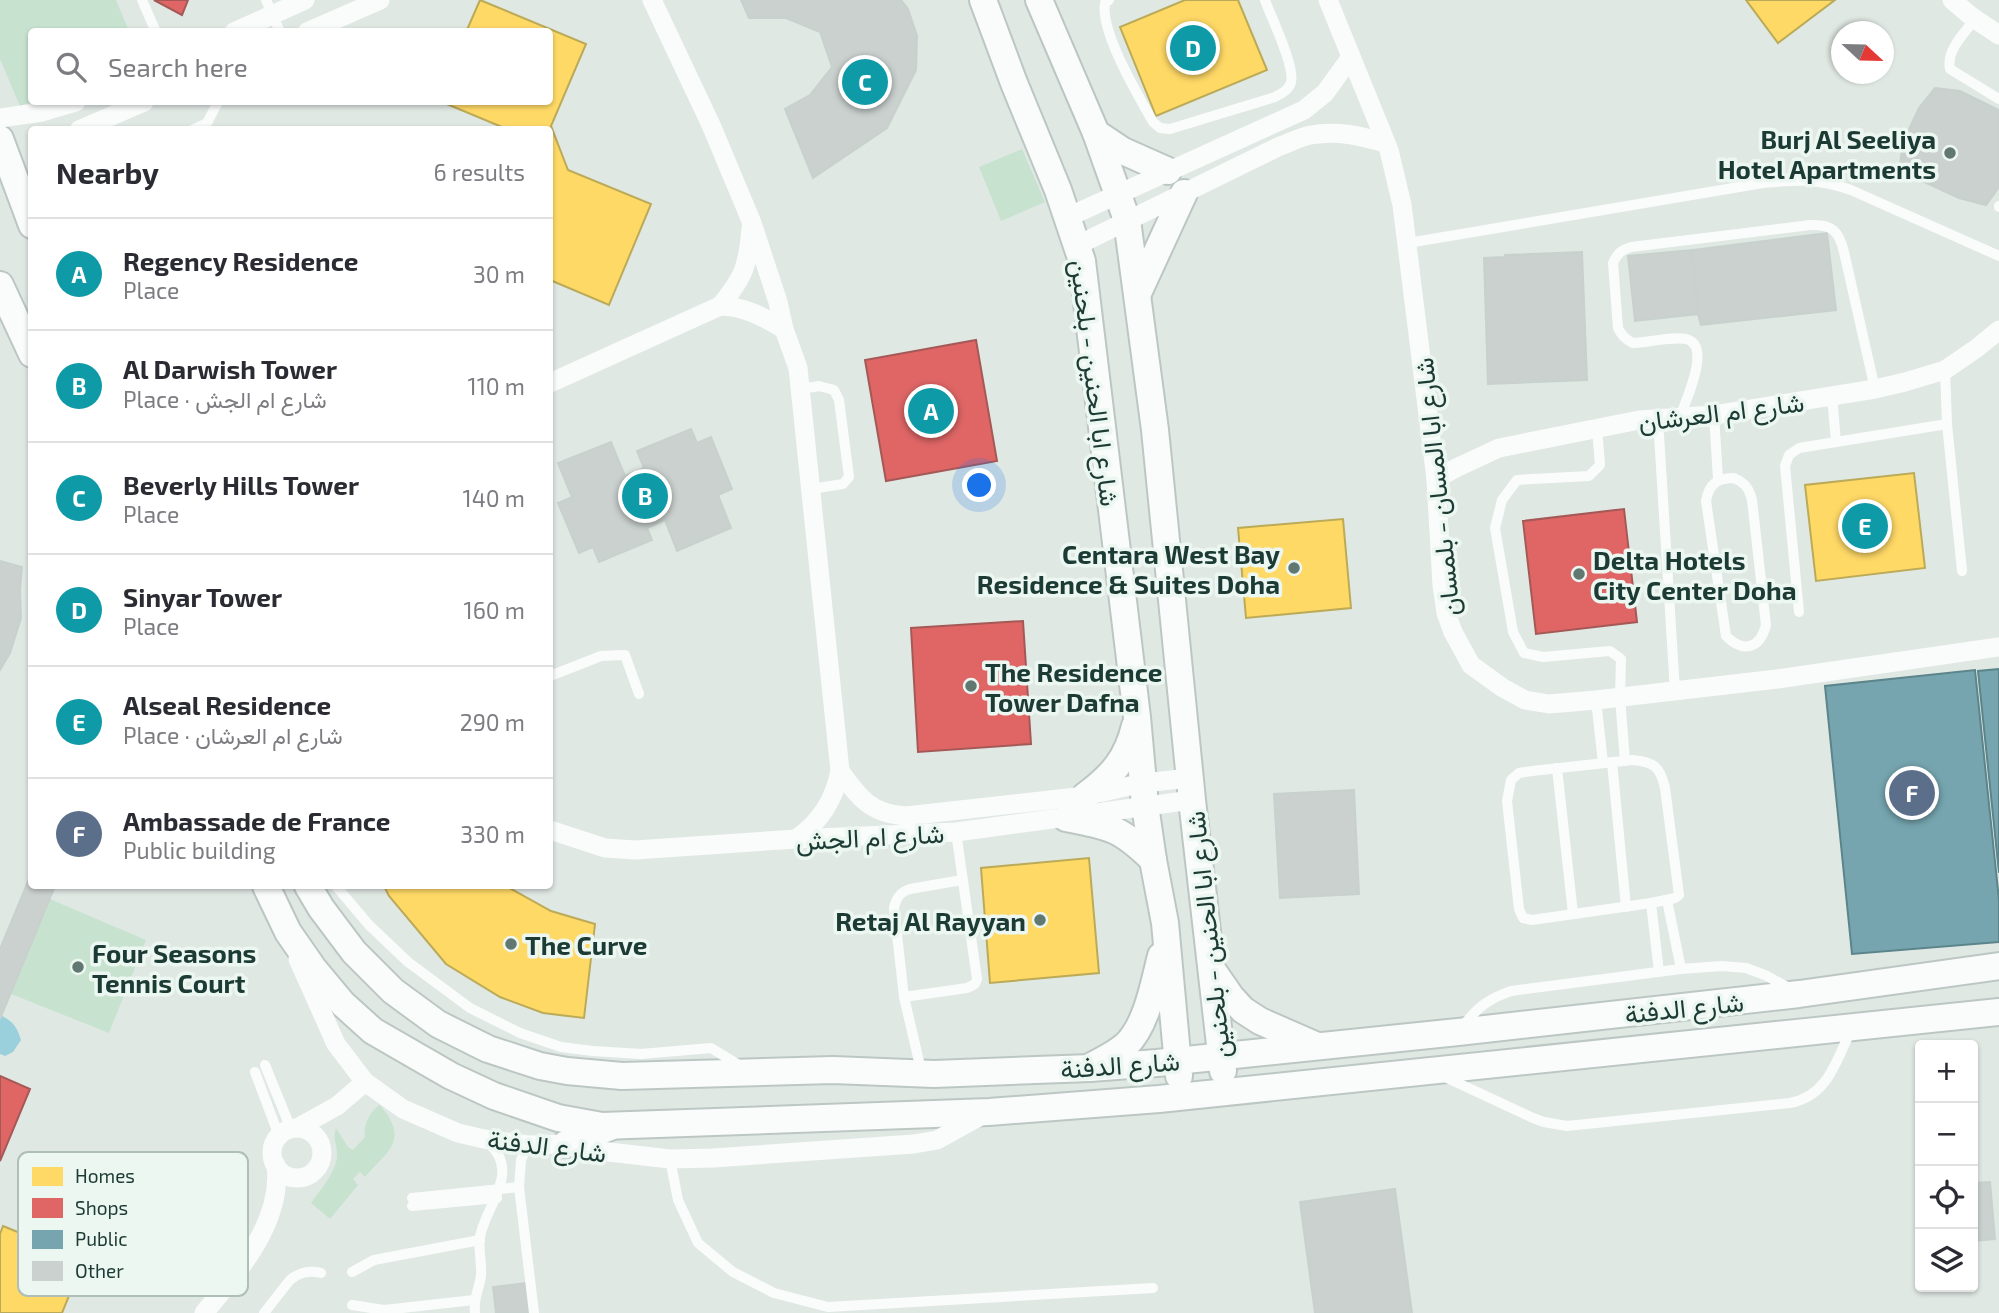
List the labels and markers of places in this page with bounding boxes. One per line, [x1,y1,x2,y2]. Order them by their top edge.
pin: D [1170,22,1216,74]
pin: C [842,56,888,108]
place label: Burj Al Seeliya Hotel Apartments [1718,123,1936,184]
marker: Burj Al Seeliya Hotel Apartments [1942,145,1958,161]
pin: A [908,385,954,437]
pin: B [622,470,668,522]
pin: E [1842,500,1888,552]
place label: Centara West Bay Residence & Suites Doha [977,538,1280,599]
place label: Delta Hotels City Center Doha [1593,544,1797,606]
marker: Centara West Bay Residence & Suites Doha [1286,560,1302,576]
marker: Delta Hotels City Center Doha [1571,566,1587,582]
place label: The Residence Tower Dafna [985,656,1162,717]
marker: The Residence Tower Dafna [963,678,979,694]
pin: F [1889,767,1935,819]
place label: Retaj Al Rayyan [835,905,1026,937]
marker: Retaj Al Rayyan [1032,912,1048,928]
place label: The Curve [525,929,648,960]
marker: The Curve [503,936,519,952]
place label: Four Seasons Tennis Court [92,937,256,998]
marker: Four Seasons Tennis Court [70,959,86,975]

